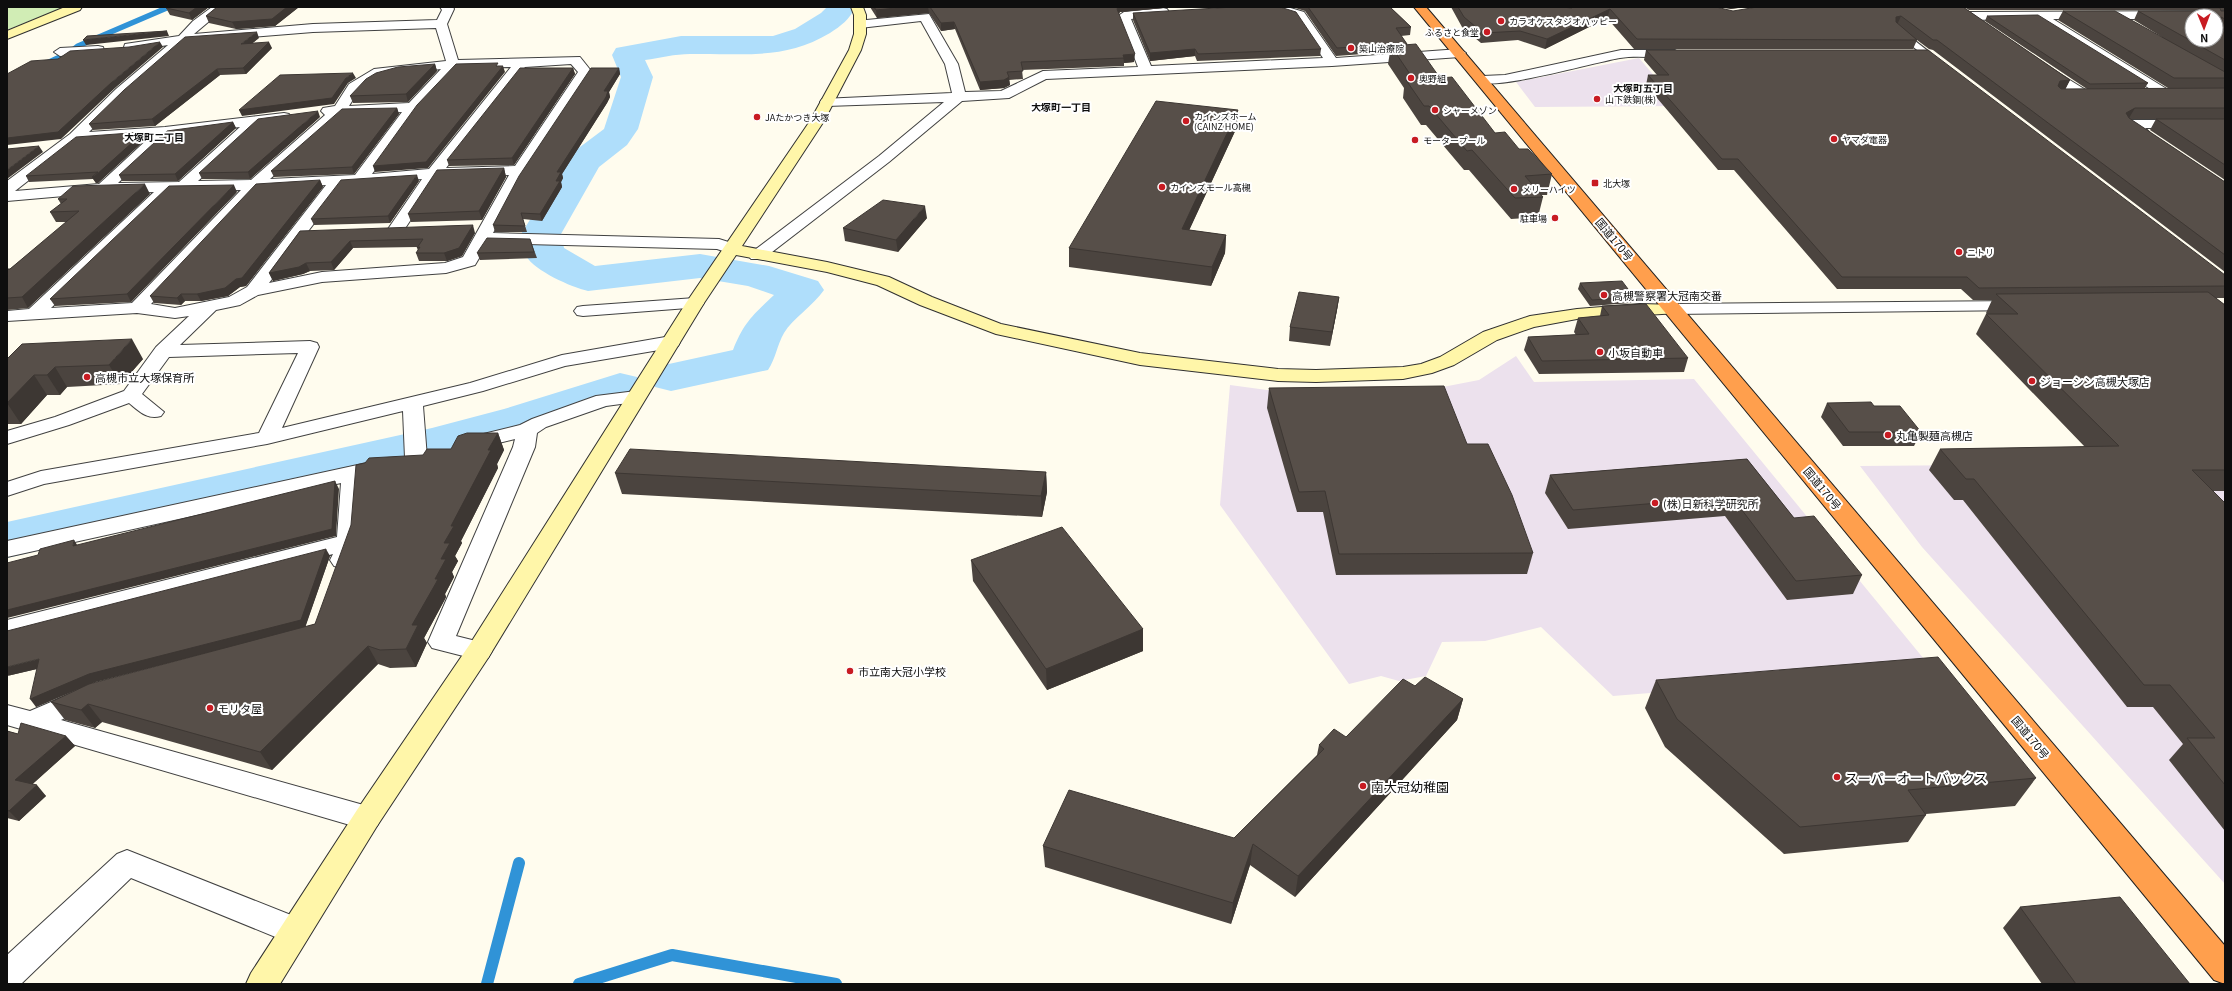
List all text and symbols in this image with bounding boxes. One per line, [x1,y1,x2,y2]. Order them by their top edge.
north arrow [2184,8,2224,48]
place label: カラオケスタジオハッピー [1509,15,1617,28]
marker: カラオケスタジオハッピー [1496,16,1506,26]
place label: ふるさと食堂 [1425,26,1479,39]
marker: ふるさと食堂 [1482,27,1492,37]
text: N [2200,31,2208,47]
place label: 築山治療院 [1359,42,1404,55]
marker: 築山治療院 [1346,43,1356,53]
place label: 奥野組 [1419,72,1446,85]
marker: 奥野組 [1406,73,1416,83]
district label: 大塚町五丁目 [1613,80,1673,95]
place label: 山下鉄鋼(株) [1605,93,1656,106]
marker: 山下鉄鋼(株) [1592,94,1602,104]
district label: 大塚町一丁目 [1031,99,1091,114]
place label: シャーメゾン [1443,104,1497,117]
marker: シャーメゾン [1430,105,1440,115]
place label: カインズホーム (CAINZ HOME) [1194,110,1257,133]
place label: JAたかつき大塚 [765,111,829,124]
marker: JAたかつき大塚 [752,112,762,122]
marker: カインズホーム (CAINZ HOME) [1181,116,1191,126]
district label: 大塚町二丁目 [124,129,184,144]
place label: ヤマダ電器 [1842,133,1888,146]
place label: モータープール [1423,134,1485,147]
marker: ヤマダ電器 [1829,134,1839,144]
marker: モータープール [1410,135,1420,145]
place label: 北大塚 [1603,177,1630,190]
marker: 北大塚 [1590,178,1600,188]
place label: カインズモール高槻 [1170,181,1251,194]
marker: カインズモール高槻 [1157,182,1167,192]
place label: メリーハイツ [1522,183,1576,196]
marker: メリーハイツ [1509,184,1519,194]
place label: 駐車場 [1520,212,1547,225]
marker: 駐車場 [1550,213,1560,223]
street label: 国道170号 [1592,214,1638,264]
place label: ニトリ [1967,246,1994,259]
marker: ニトリ [1954,247,1964,257]
place label: 高槻警察署大冠南交番 [1612,287,1722,303]
marker: 高槻警察署大冠南交番 [1599,290,1609,300]
place label: 小坂自動車 [1608,344,1663,360]
marker: 小坂自動車 [1595,347,1605,357]
place label: 高槻市立大塚保育所 [95,369,195,385]
marker: 高槻市立大塚保育所 [82,372,92,382]
place label: ジョーシン高槻大塚店 [2040,373,2150,389]
marker: ジョーシン高槻大塚店 [2027,376,2037,386]
place label: 丸亀製麺高槻店 [1896,427,1973,443]
marker: 丸亀製麺高槻店 [1883,430,1893,440]
street label: 国道170号 [1800,463,1846,513]
place label: (株)日新科学研究所 [1663,495,1759,511]
marker: (株)日新科学研究所 [1650,498,1660,508]
place label: 市立南大冠小学校 [858,663,946,679]
marker: 市立南大冠小学校 [845,666,855,676]
place label: モリタ屋 [218,700,262,716]
marker: モリタ屋 [205,703,215,713]
street label: 国道170号 [2008,712,2054,762]
place label: スーパーオートバックス [1845,768,1987,787]
marker: スーパーオートバックス [1832,772,1842,782]
place label: 南大冠幼稚園 [1371,777,1449,796]
marker: 南大冠幼稚園 [1358,781,1368,791]

